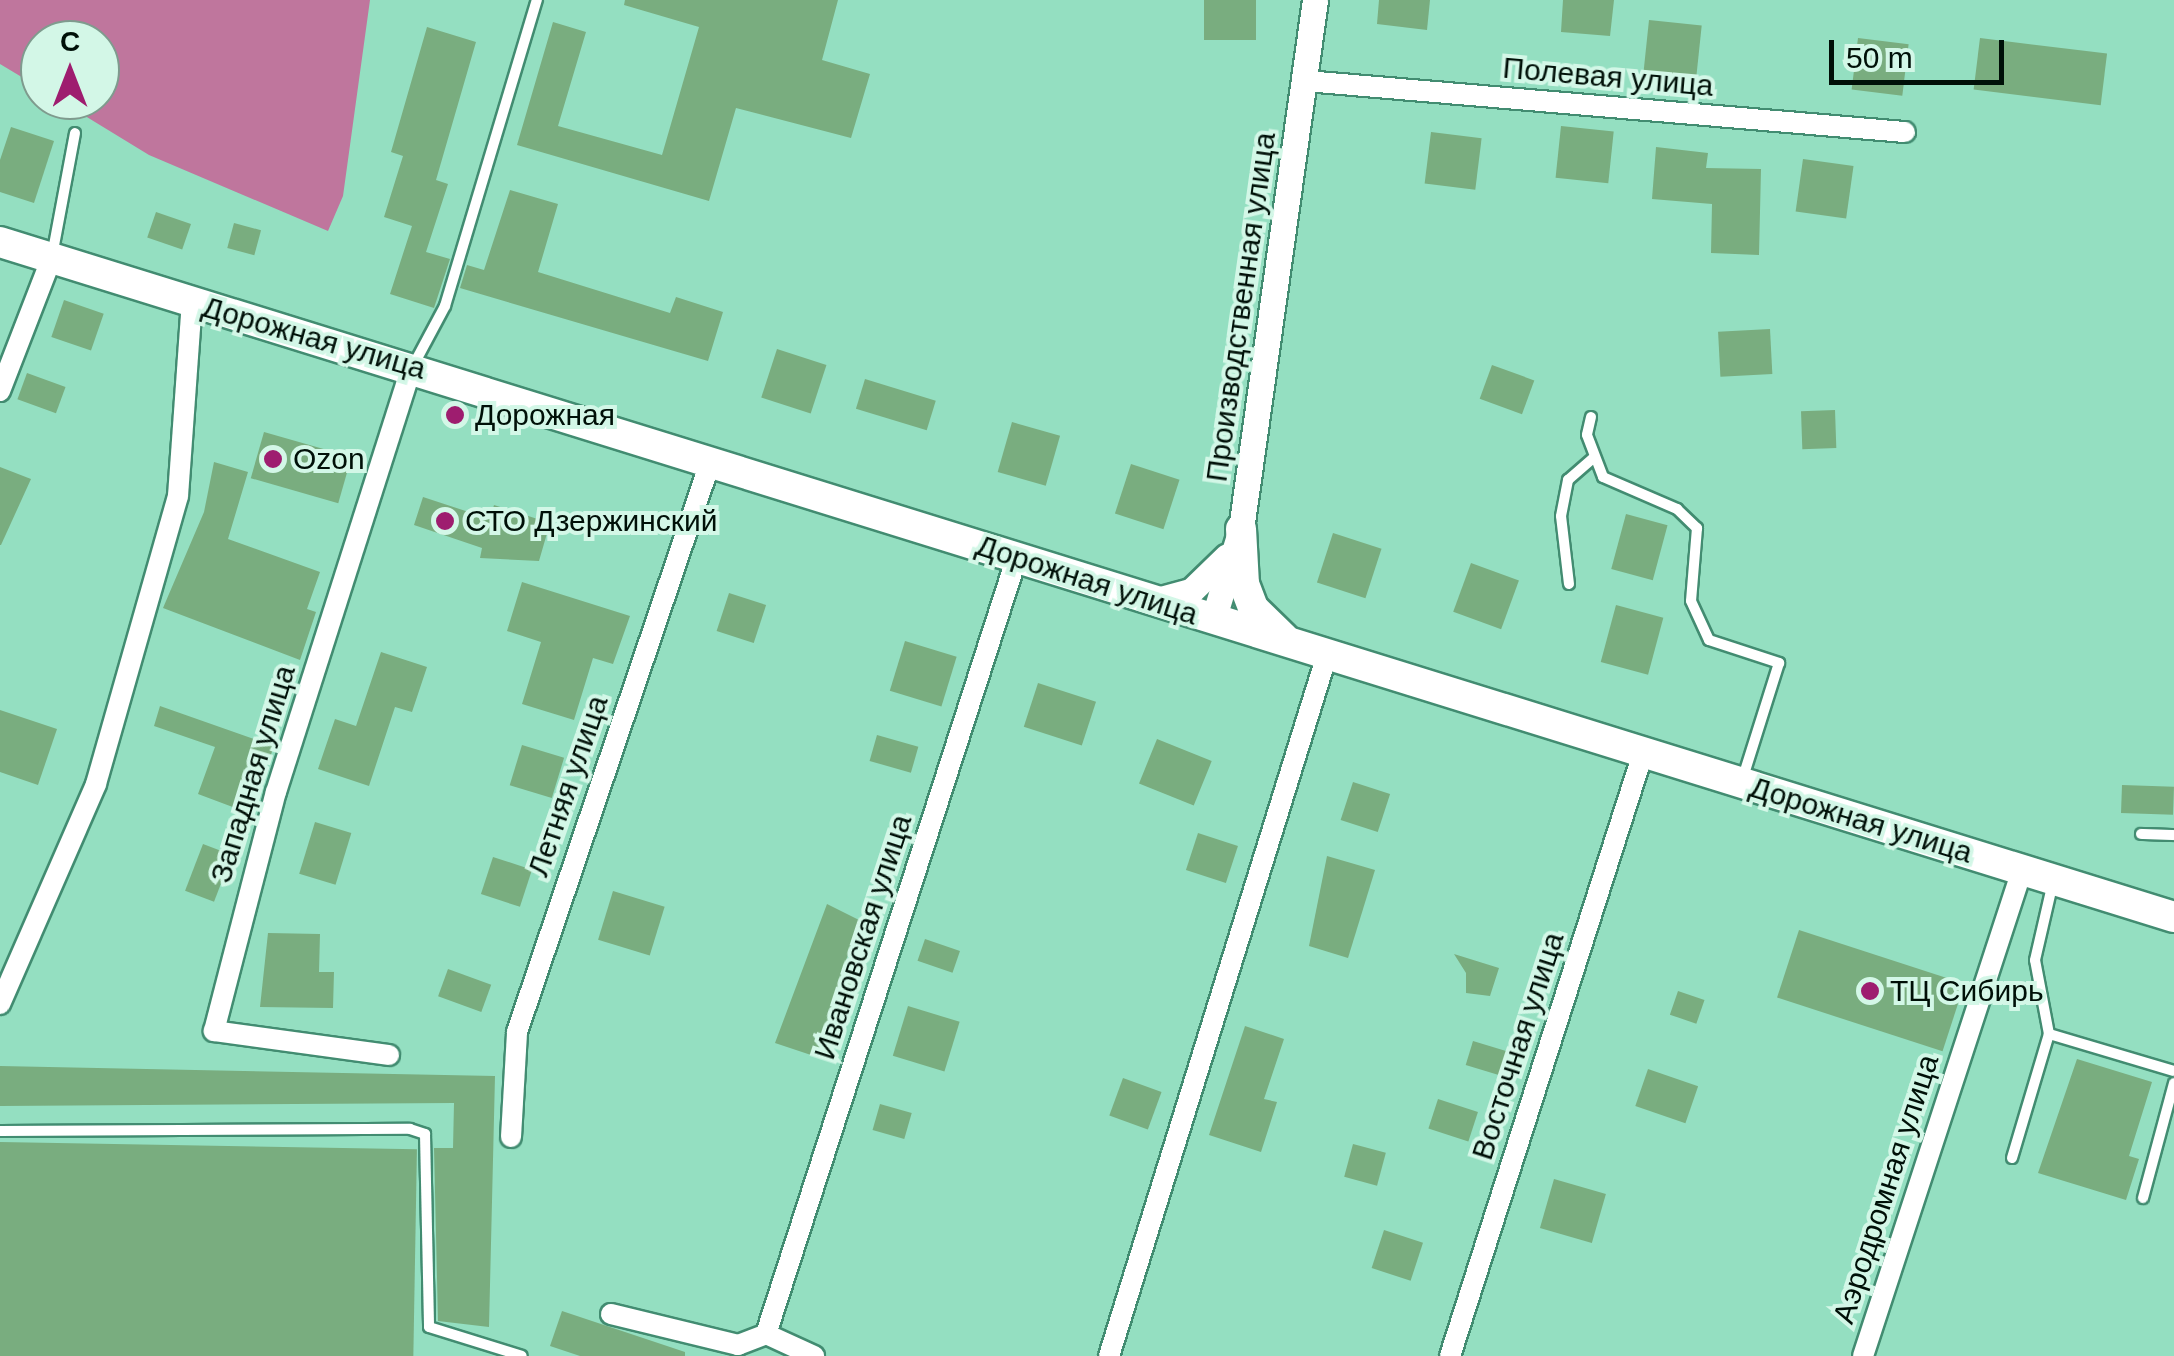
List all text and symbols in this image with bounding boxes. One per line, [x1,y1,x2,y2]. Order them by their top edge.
north arrow [20,20,120,120]
scale bar [1834,20,2009,82]
text: С [60,26,80,57]
text: 50 m [1846,41,1913,74]
street label: Полевая улица [1501,50,1715,104]
street label: Производственная улица [1199,130,1283,484]
street label: Дорожная улица [198,289,430,387]
place label: Дорожная [475,397,615,433]
marker: Дорожная [444,404,466,426]
place label: Ozon [293,441,365,477]
marker: Ozon [262,448,284,470]
place label: СТО Дзержинский [465,503,717,539]
marker: СТО Дзержинский [434,510,456,532]
street label: Дорожная улица [972,527,1202,633]
street label: Западная улица [203,661,303,887]
street label: Летняя улица [520,691,616,881]
street label: Дорожная улица [1745,769,1977,871]
street label: Ивановская улица [806,810,920,1064]
street label: Восточная улица [1464,928,1572,1164]
place label: ТЦ Сибирь [1890,973,2044,1009]
marker: ТЦ Сибирь [1859,980,1881,1002]
street label: Аэродромная улица [1826,1050,1946,1328]

